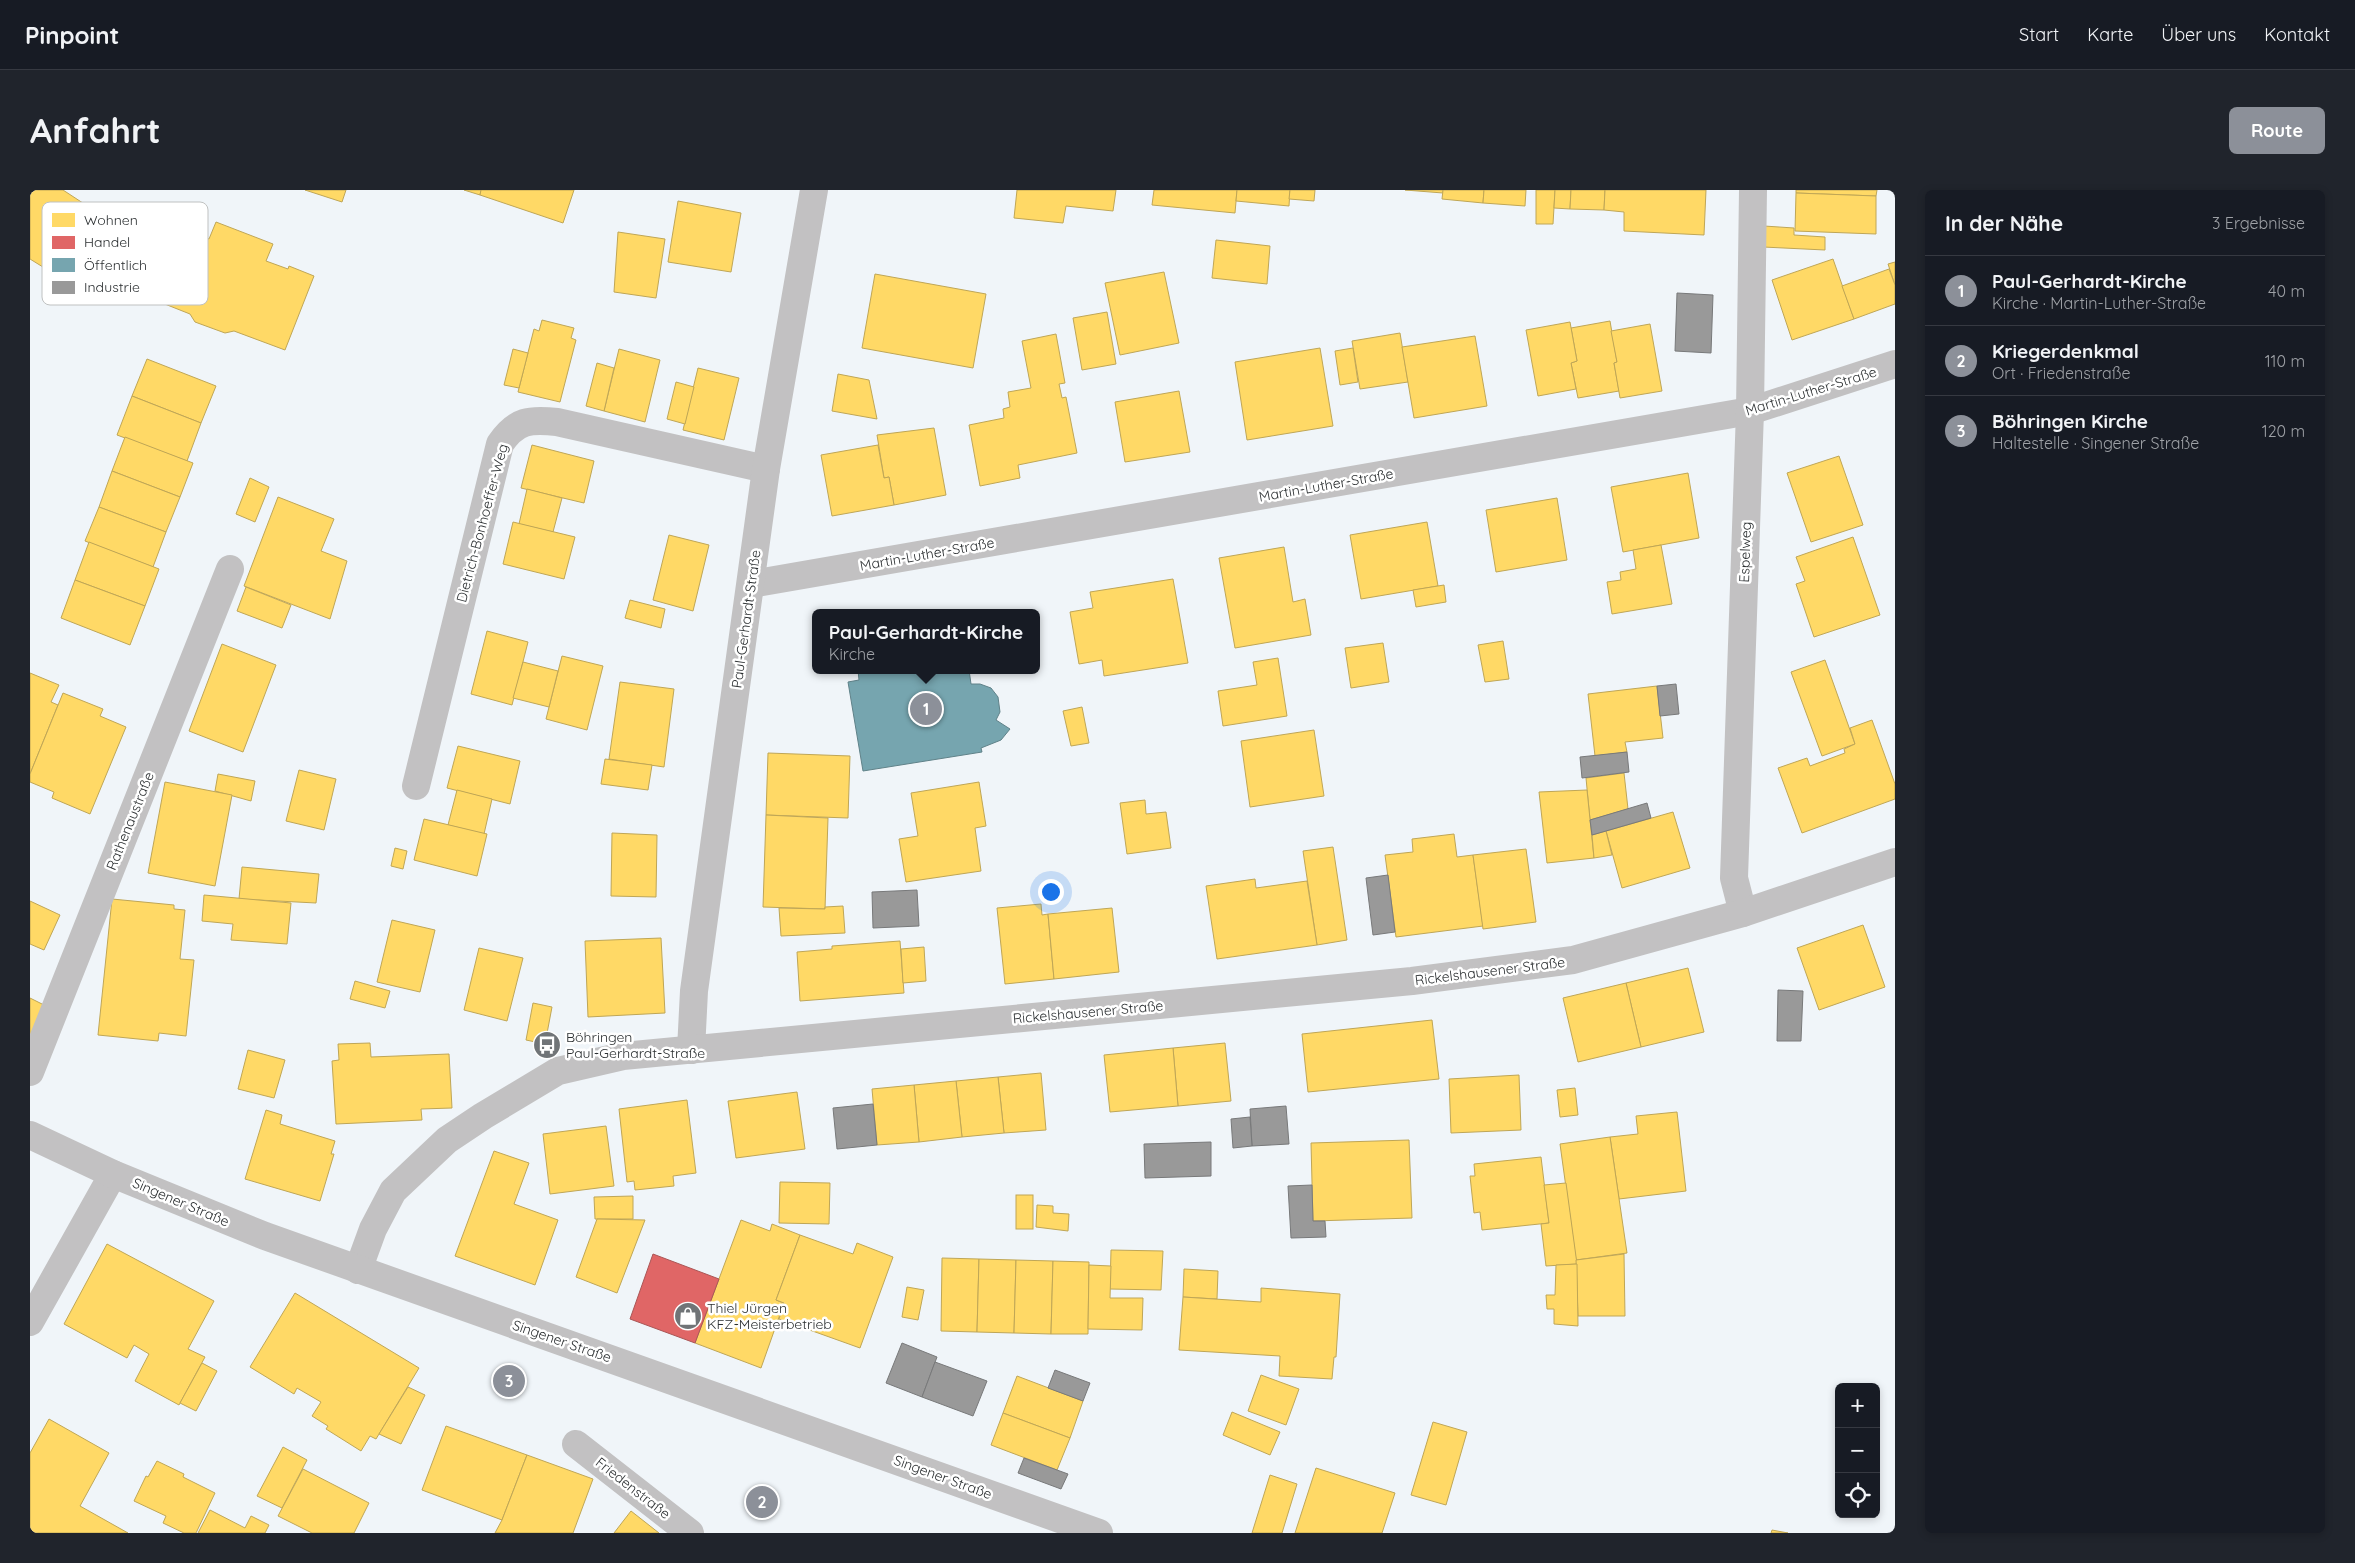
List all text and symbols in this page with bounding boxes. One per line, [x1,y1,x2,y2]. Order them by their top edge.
text: Pinpoint [25,20,119,50]
text: Start [2019,23,2059,46]
text: Karte [2087,23,2133,46]
text: Über uns [2161,23,2236,46]
text: Kontakt [2264,23,2330,46]
button: Route [2229,107,2325,154]
text: Anfahrt [30,108,161,152]
legend [42,202,208,305]
text: In der Nähe [1945,210,2063,236]
text: Wohnen [84,211,138,229]
text: 3 Ergebnisse [2212,213,2305,233]
text: Handel [84,233,130,251]
text: Öffentlich [84,256,147,274]
text: Paul-Gerhardt-Kirche [1992,269,2187,293]
text: Industrie [84,278,140,296]
text: 1 [1958,281,1964,301]
text: 40 m [2268,281,2305,301]
text: Kirche · Martin-Luther-Straße [1992,293,2206,313]
text: Kriegerdenkmal [1992,339,2139,363]
text: 2 [1956,351,1966,371]
text: 110 m [2265,351,2305,371]
street label: Martin-Luther-Straße [1743,362,1879,420]
text: Ort · Friedenstraße [1992,363,2131,383]
text: Böhringen Kirche [1992,409,2148,433]
text: 3 [1957,421,1965,441]
text: 120 m [2262,421,2305,441]
text: Haltestelle · Singener Straße [1992,433,2199,453]
street label: Dietrich-Bonhoeffer-Weg [452,442,512,604]
street label: Martin-Luther-Straße [1257,464,1395,506]
street label: Espelweg [1735,521,1755,583]
street label: Martin-Luther-Straße [858,533,996,575]
street label: Paul-Gerhardt-Straße [727,549,765,689]
popup [812,609,1040,674]
text: Paul-Gerhardt-Kirche [829,620,1023,644]
text: Kirche [829,644,875,664]
pin: 1 [910,690,942,728]
street label: Rathenaustraße [102,769,158,873]
your location [1038,879,1064,905]
street label: Rickelshausener Straße [1414,953,1566,989]
street label: Rickelshausener Straße [1012,996,1164,1028]
place label: Böhringen Paul-Gerhardt-Straße [566,1028,705,1062]
bus stop icon: Böhringen Paul-Gerhardt-Straße [532,1030,562,1060]
street label: Singener Straße [130,1174,232,1230]
place label: Thiel Jürgen KFZ-Meisterbetrieb [707,1299,832,1333]
shop icon: Thiel Jürgen KFZ-Meisterbetrieb [673,1301,703,1331]
street label: Singener Straße [510,1316,614,1366]
pin: 3 [493,1362,525,1400]
map controls [1835,1383,1880,1518]
button: + [1835,1383,1880,1428]
button: − [1835,1428,1880,1473]
street label: Singener Straße [891,1451,995,1503]
street label: Friedenstraße [592,1453,674,1523]
button: locate [1835,1473,1880,1518]
pin: 2 [746,1483,778,1521]

